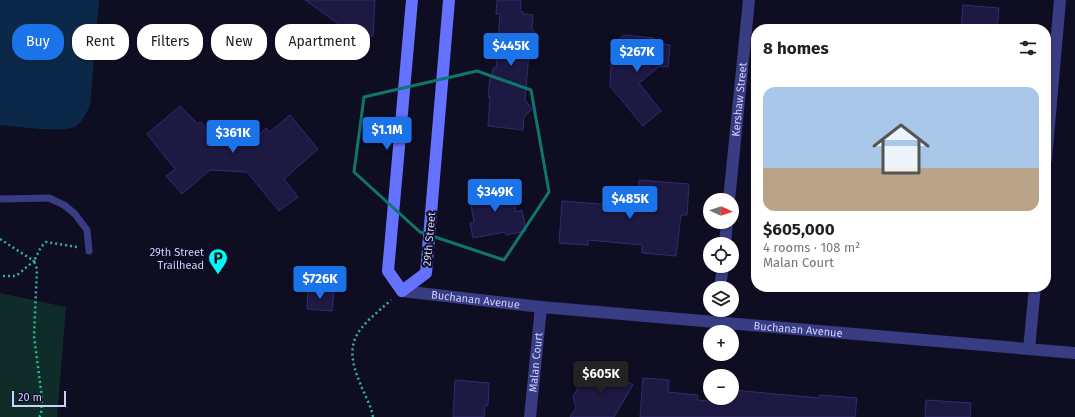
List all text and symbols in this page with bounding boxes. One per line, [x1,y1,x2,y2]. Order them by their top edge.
chip: Buy [12,24,64,60]
chip: Rent [72,24,129,60]
chip: Filters [137,24,203,60]
chip: New [211,24,267,60]
chip: Apartment [275,24,370,60]
pin: $445K [483,33,539,67]
icon: filters [1017,37,1039,59]
text: $445K [493,38,529,53]
text: 8 homes [763,38,829,59]
pin: $267K [609,39,665,73]
text: $267K [619,44,655,59]
street label: Kershaw Street [729,62,750,137]
icon: home [865,113,937,185]
pin: $1.1M [359,117,415,151]
pin: $361K [205,120,261,154]
text: $1.1M [372,122,402,137]
text: $361K [216,125,250,140]
pin: $349K [467,179,523,213]
text: $349K [477,184,513,199]
pin: $485K [602,186,658,220]
text: $485K [611,191,649,206]
north arrow [703,193,739,229]
map controls [703,193,739,405]
street label: 29th Street [421,211,438,267]
text: $605,000 [763,219,835,240]
button: locate [703,237,739,273]
text: 4 rooms · 108 m² [763,240,860,255]
place label: 29th Street Trailhead [150,246,204,272]
parking icon: 29th Street Trailhead [207,247,229,275]
text: Malan Court [763,255,834,270]
pin: $726K [292,266,348,300]
text: $726K [302,271,338,286]
button: layers [703,281,739,317]
street label: Buchanan Avenue [430,288,520,312]
street label: Buchanan Avenue [753,319,843,340]
button: + [703,325,739,361]
street label: Malan Court [527,332,545,393]
pin: $605K [573,361,629,395]
text: $605K [582,366,620,381]
button: − [703,369,739,405]
scale bar [12,389,66,408]
text: 20 m [18,391,42,404]

